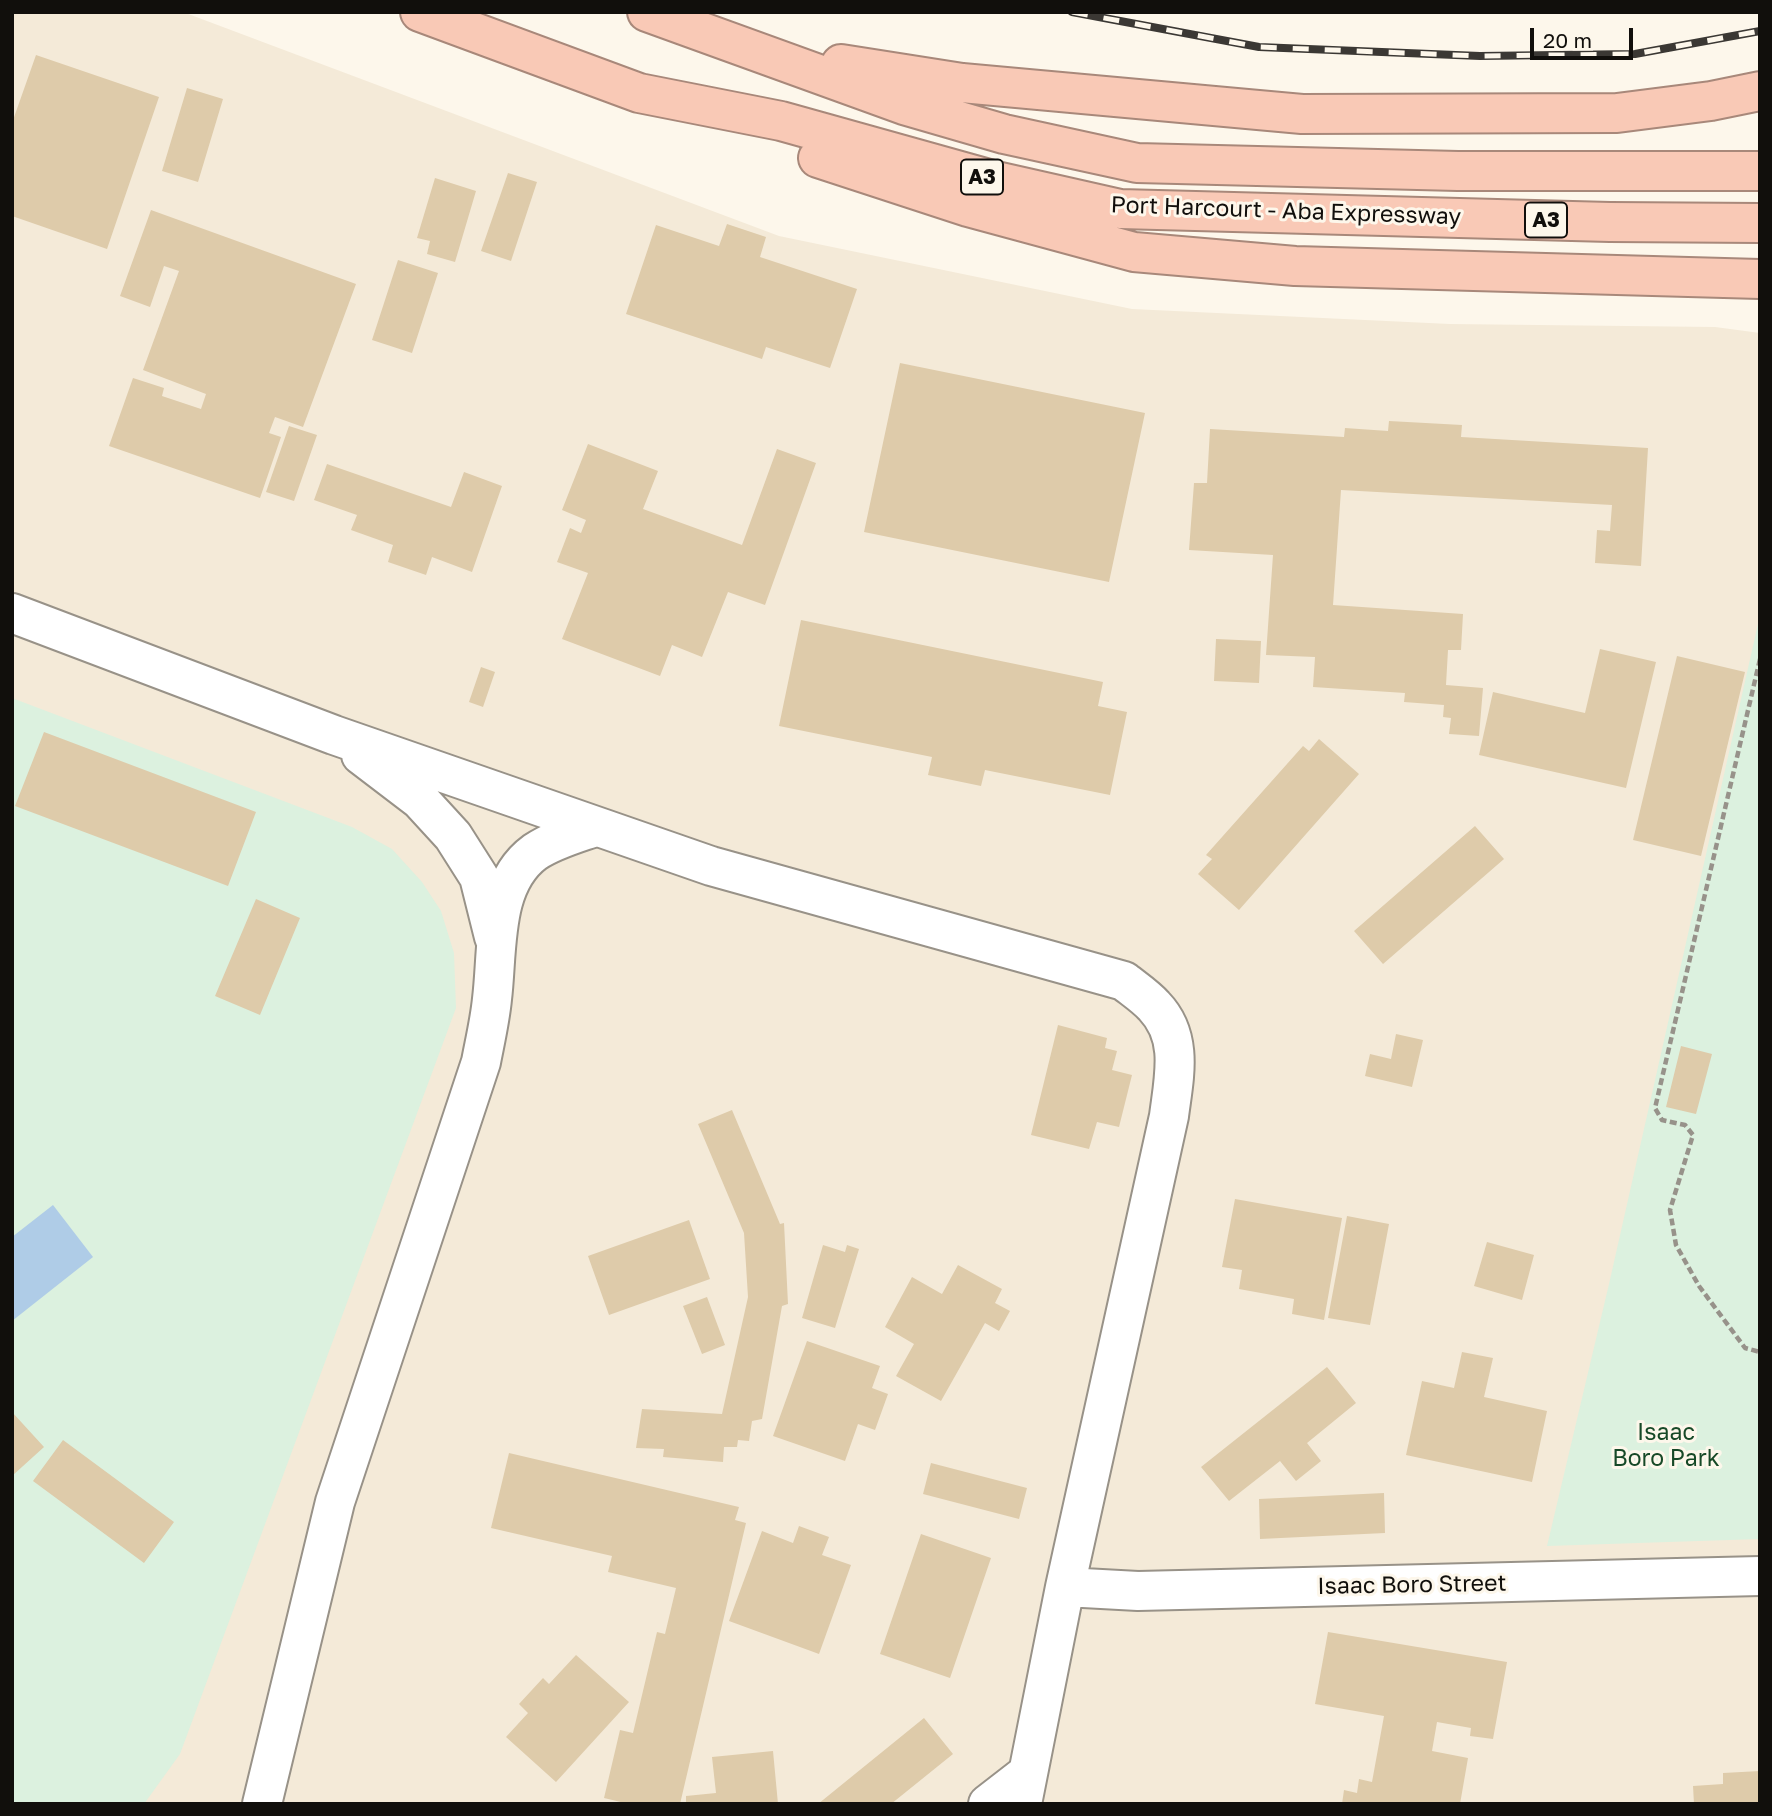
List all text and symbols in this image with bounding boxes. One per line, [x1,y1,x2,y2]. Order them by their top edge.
scale bar [1534,14,1637,58]
text: 20 m [1543,27,1592,53]
road number: A3 [961,160,1003,194]
street label: Port Harcourt - Aba Expressway [1110,191,1462,231]
road number: A3 [1525,202,1567,238]
park label: Isaac Boro Park [1612,1419,1720,1473]
street label: Isaac Boro Street [1317,1570,1507,1600]

